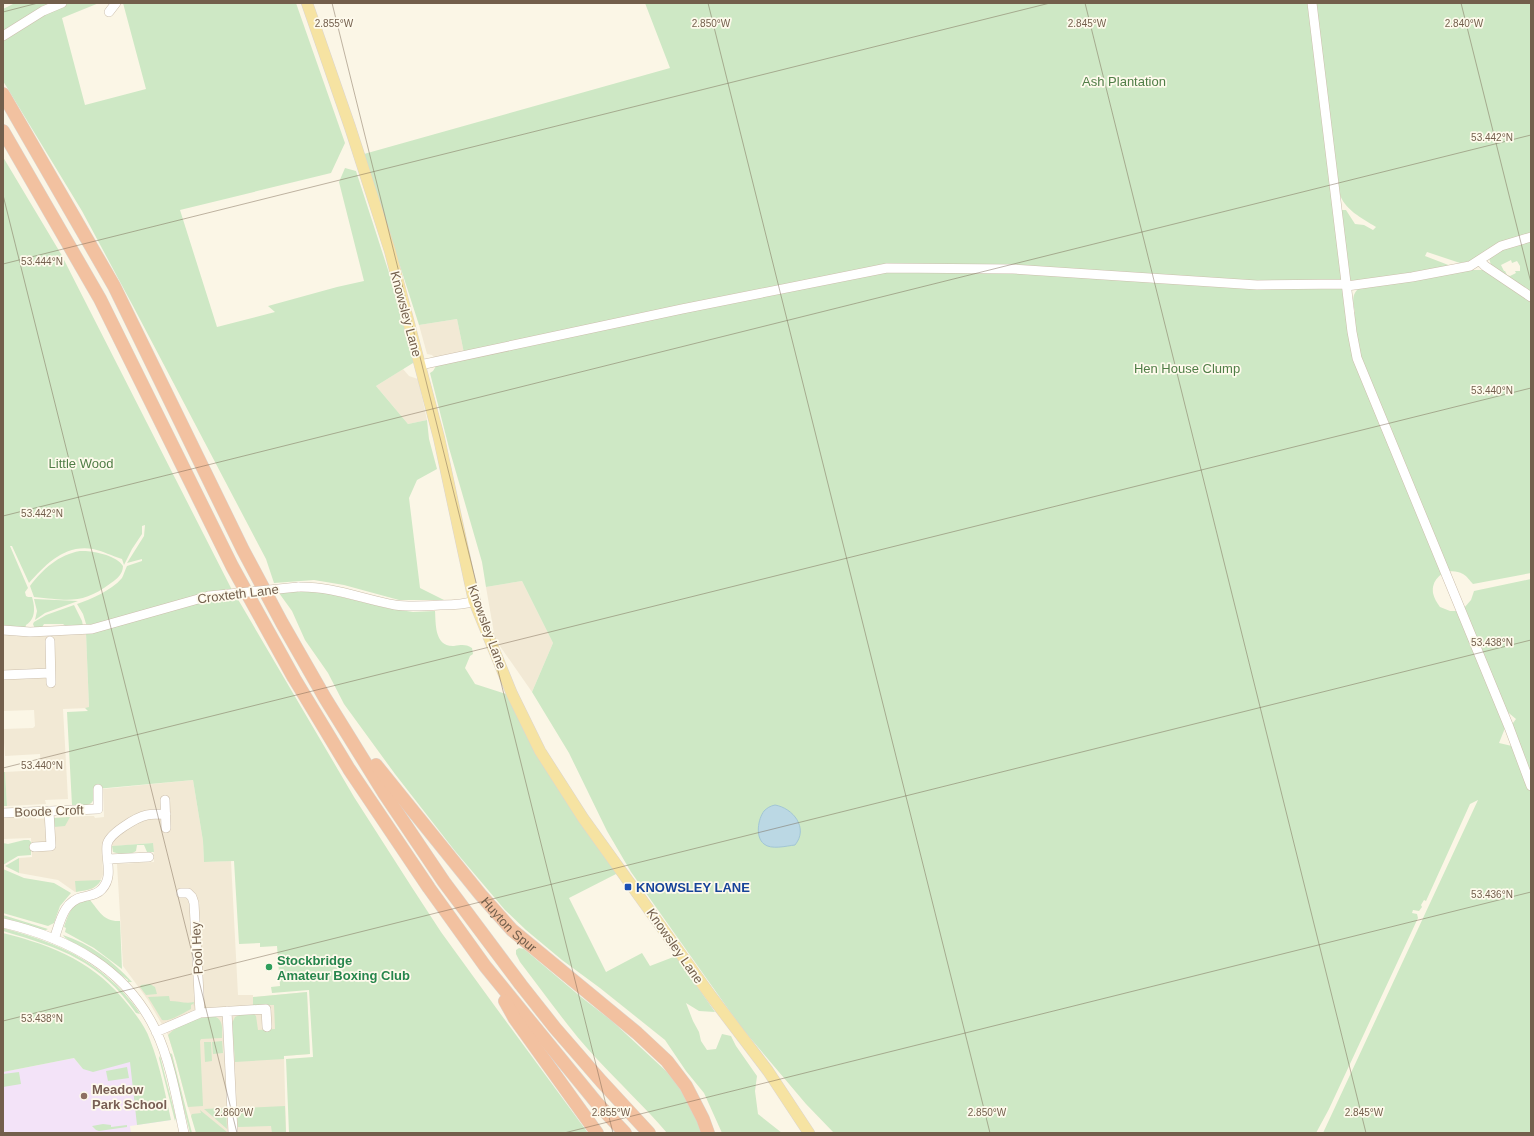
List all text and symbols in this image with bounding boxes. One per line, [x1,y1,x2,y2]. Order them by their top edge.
text: 2.855°W [315,18,354,29]
text: 2.850°W [692,18,731,29]
text: 2.845°W [1068,18,1107,29]
text: 2.840°W [1445,18,1484,29]
park label: Ash Plantation [1082,74,1166,89]
text: 53.442°N [1471,132,1513,143]
text: 53.444°N [21,256,63,267]
street label: Knowsley Lane [387,269,425,359]
park label: Hen House Clump [1134,361,1240,376]
text: 53.440°N [1471,385,1513,396]
park label: Little Wood [49,456,113,471]
text: 53.442°N [21,508,63,519]
street label: Croxteth Lane [197,582,279,606]
street label: Knowsley Lane [465,583,509,671]
text: 53.438°N [1471,637,1513,648]
text: 53.440°N [21,760,63,771]
street label: Boode Croft [14,802,84,820]
place label: KNOWSLEY LANE [636,880,750,895]
marker: KNOWSLEY LANE [623,882,633,892]
text: 53.436°N [1471,889,1513,900]
street label: Huyton Spur [478,894,541,955]
street label: Knowsley Lane [644,906,706,986]
street label: Pool Hey [188,921,206,975]
place label: Stockbridge Amateur Boxing Club [277,953,410,983]
marker: Stockbridge Amateur Boxing Club [264,962,274,972]
text: 53.438°N [21,1013,63,1024]
place label: Meadow Park School [92,1082,167,1112]
marker: Meadow Park School [79,1091,89,1101]
text: 2.860°W [215,1107,254,1118]
text: 2.855°W [592,1107,631,1118]
text: 2.850°W [968,1107,1007,1118]
text: 2.845°W [1345,1107,1384,1118]

